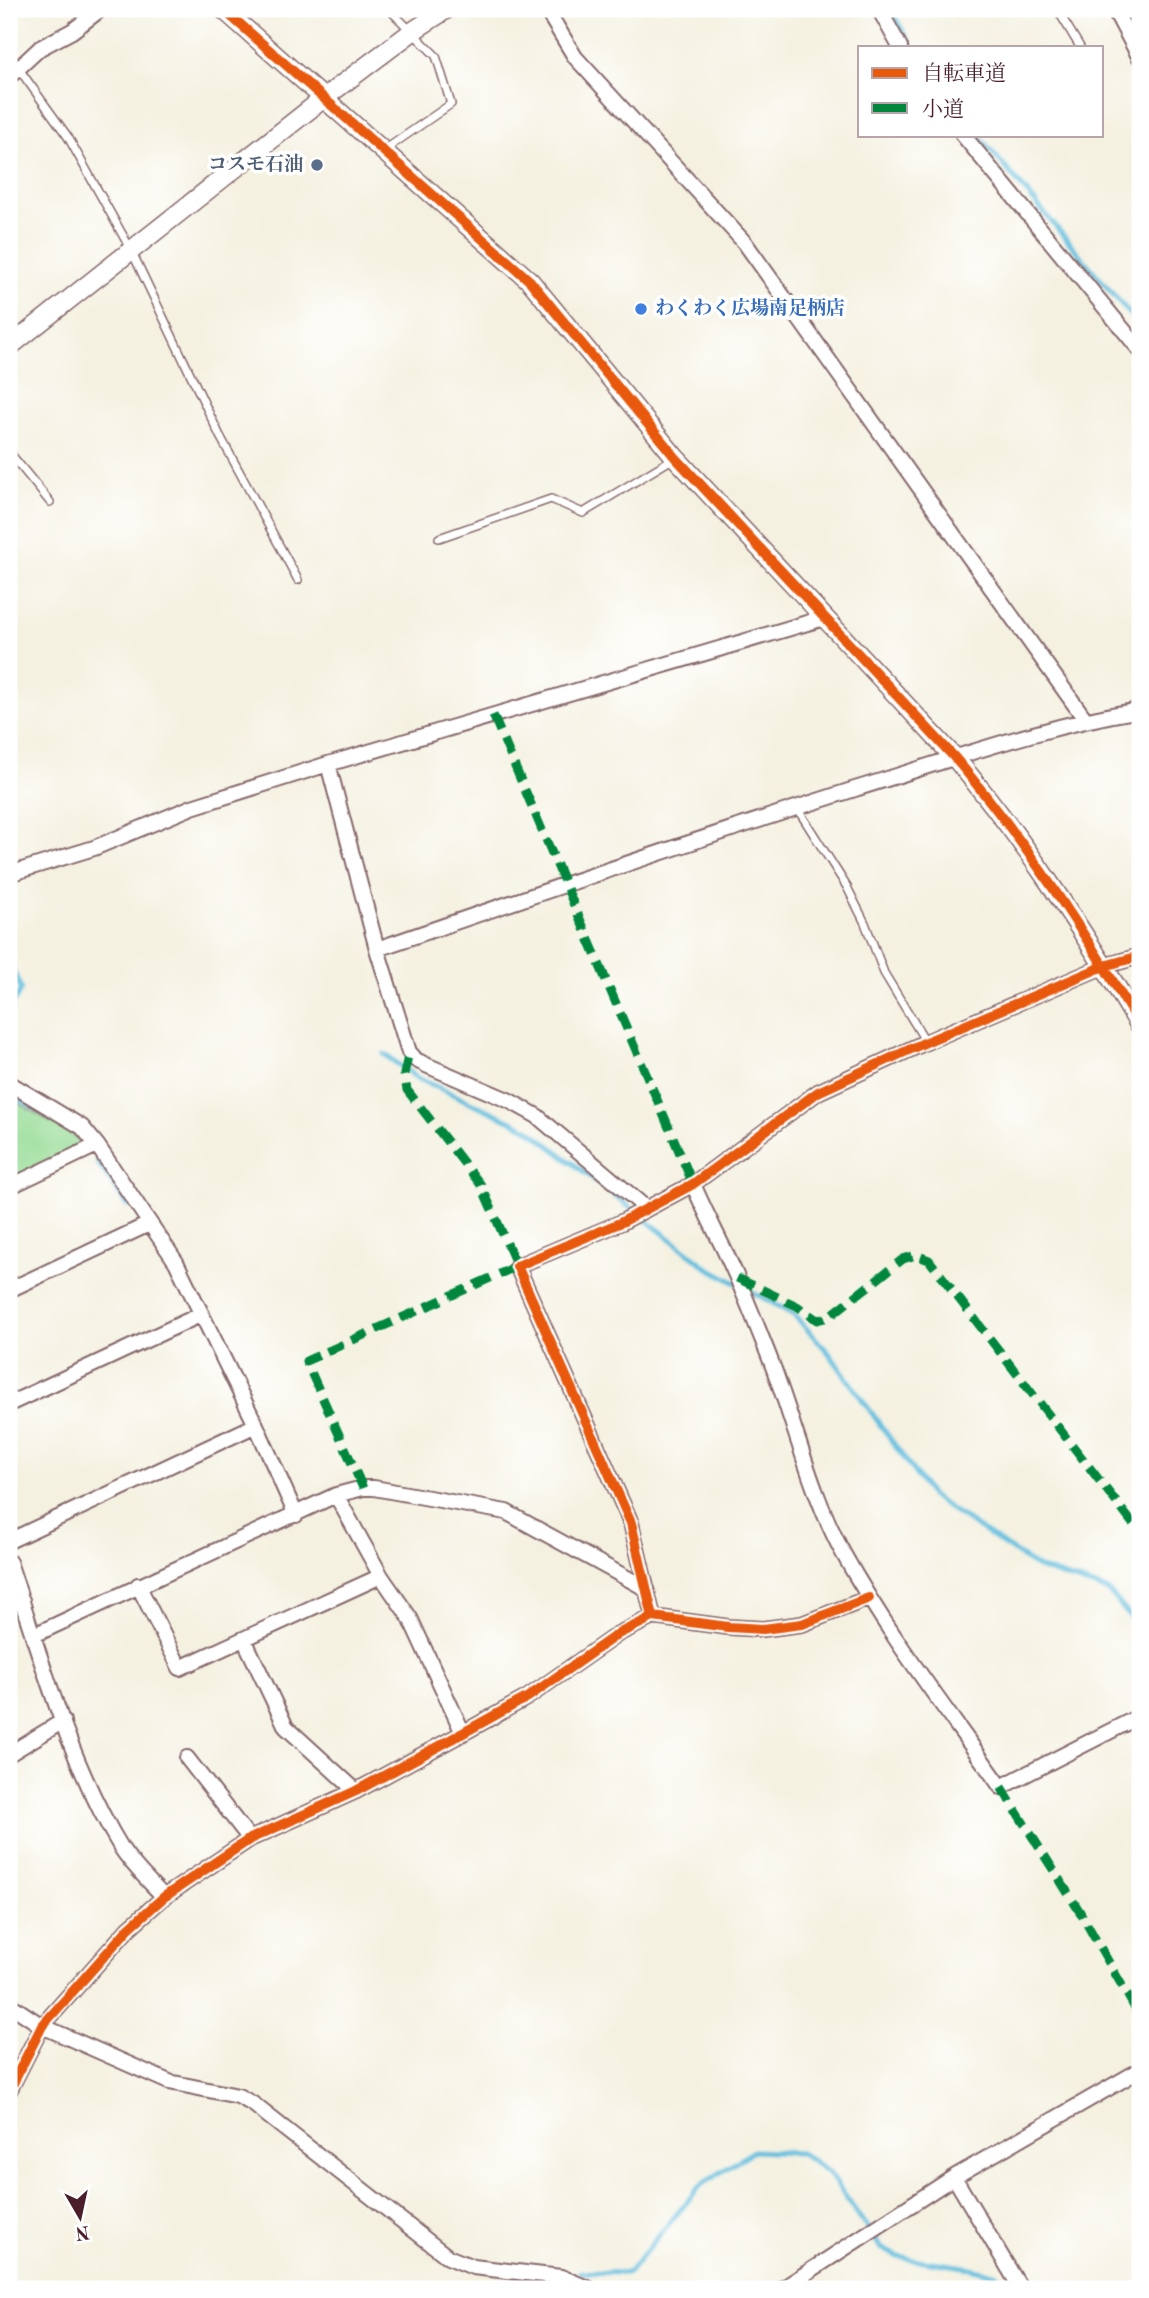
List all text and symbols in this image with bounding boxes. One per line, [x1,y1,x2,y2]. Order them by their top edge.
legend [858,46,1104,136]
text: 自転車道 [922,62,1006,85]
text: 小道 [922,98,964,121]
place label: コスモ石油 [208,153,303,175]
marker: コスモ石油 [309,157,325,173]
place label: わくわく広場南足柄店 [655,297,845,319]
marker: わくわく広場南足柄店 [633,301,649,317]
north arrow [46,2182,116,2252]
text: N [73,2221,91,2242]

